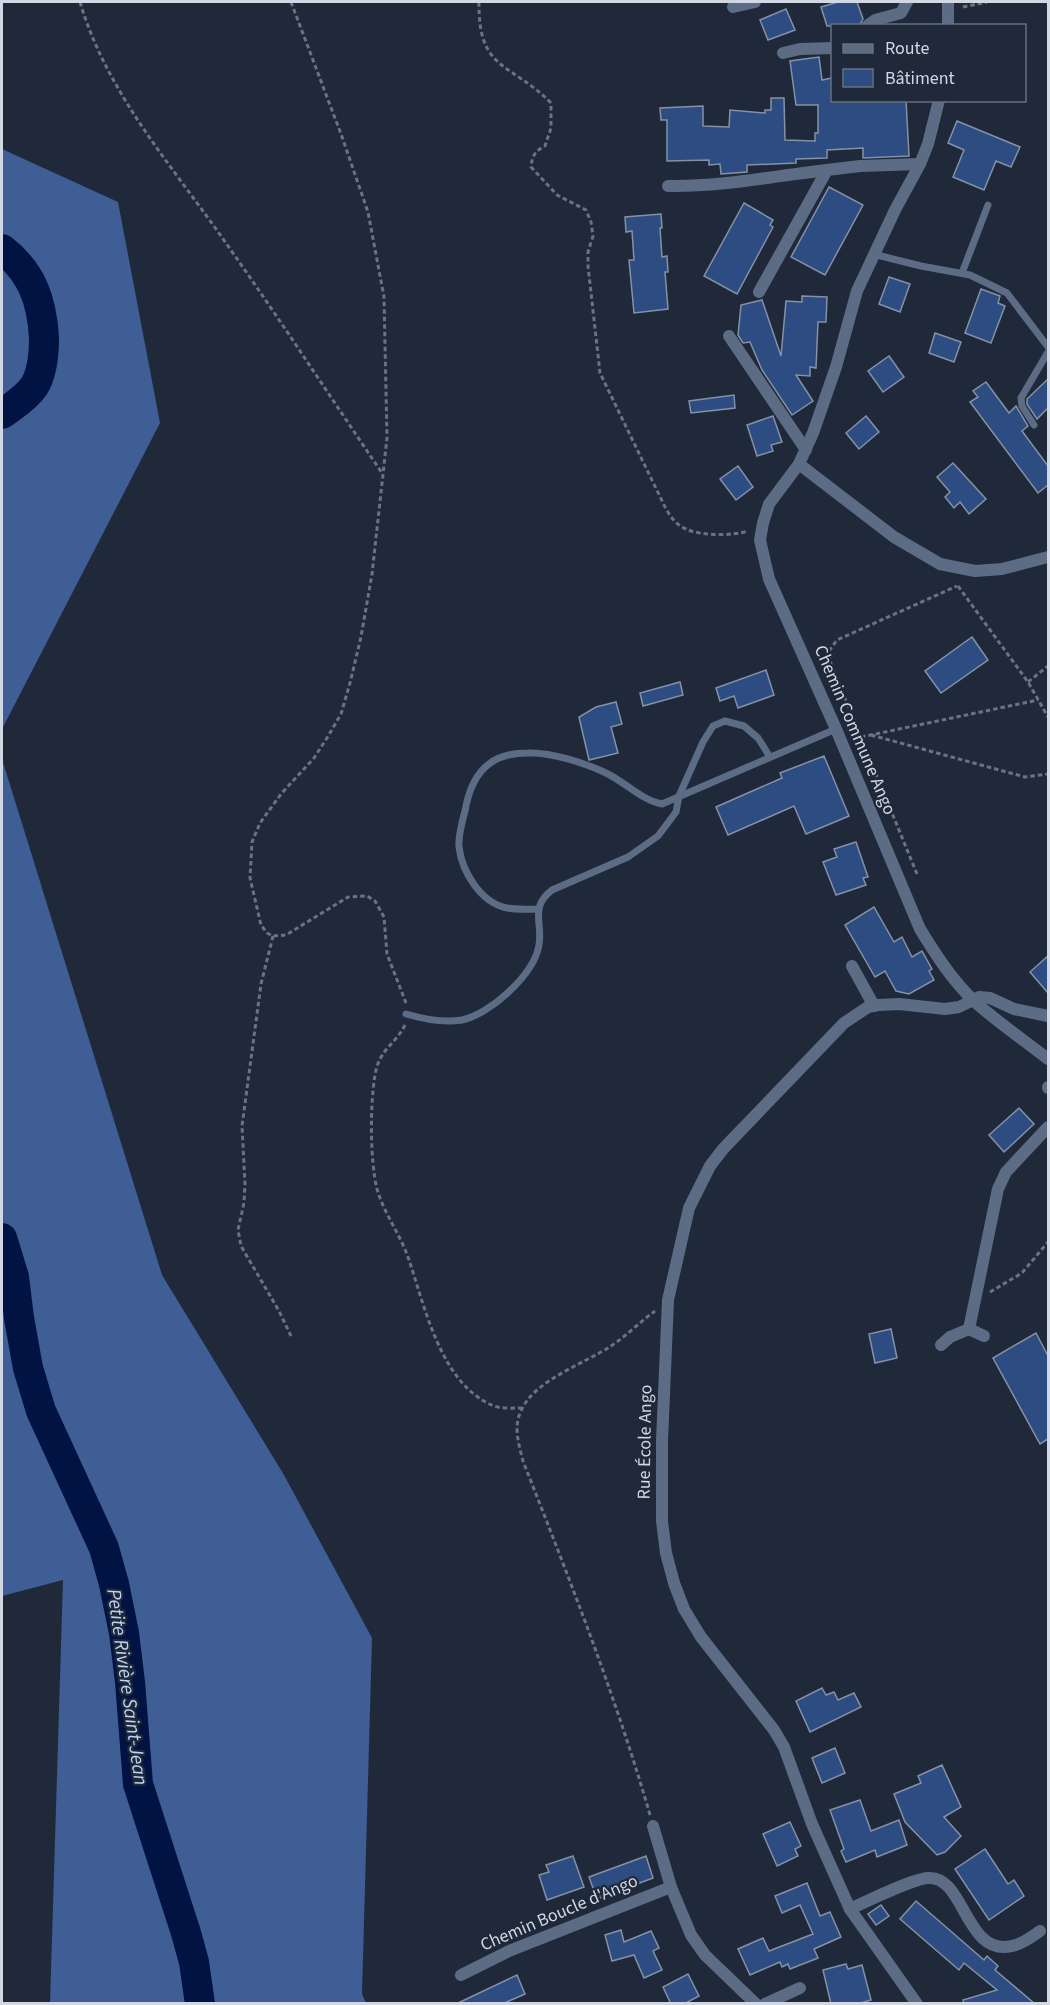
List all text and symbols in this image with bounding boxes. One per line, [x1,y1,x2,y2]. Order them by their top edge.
legend [831,24,1026,102]
text: Route [885,36,929,61]
text: Bâtiment [885,66,955,91]
street label: Chemin Commune Ango [808,641,902,819]
street label: Rue École Ango [632,1384,658,1500]
water label: Petite Rivière Saint-Jean [99,1587,155,1787]
street label: Chemin Boucle d'Ango [476,1868,642,1958]

